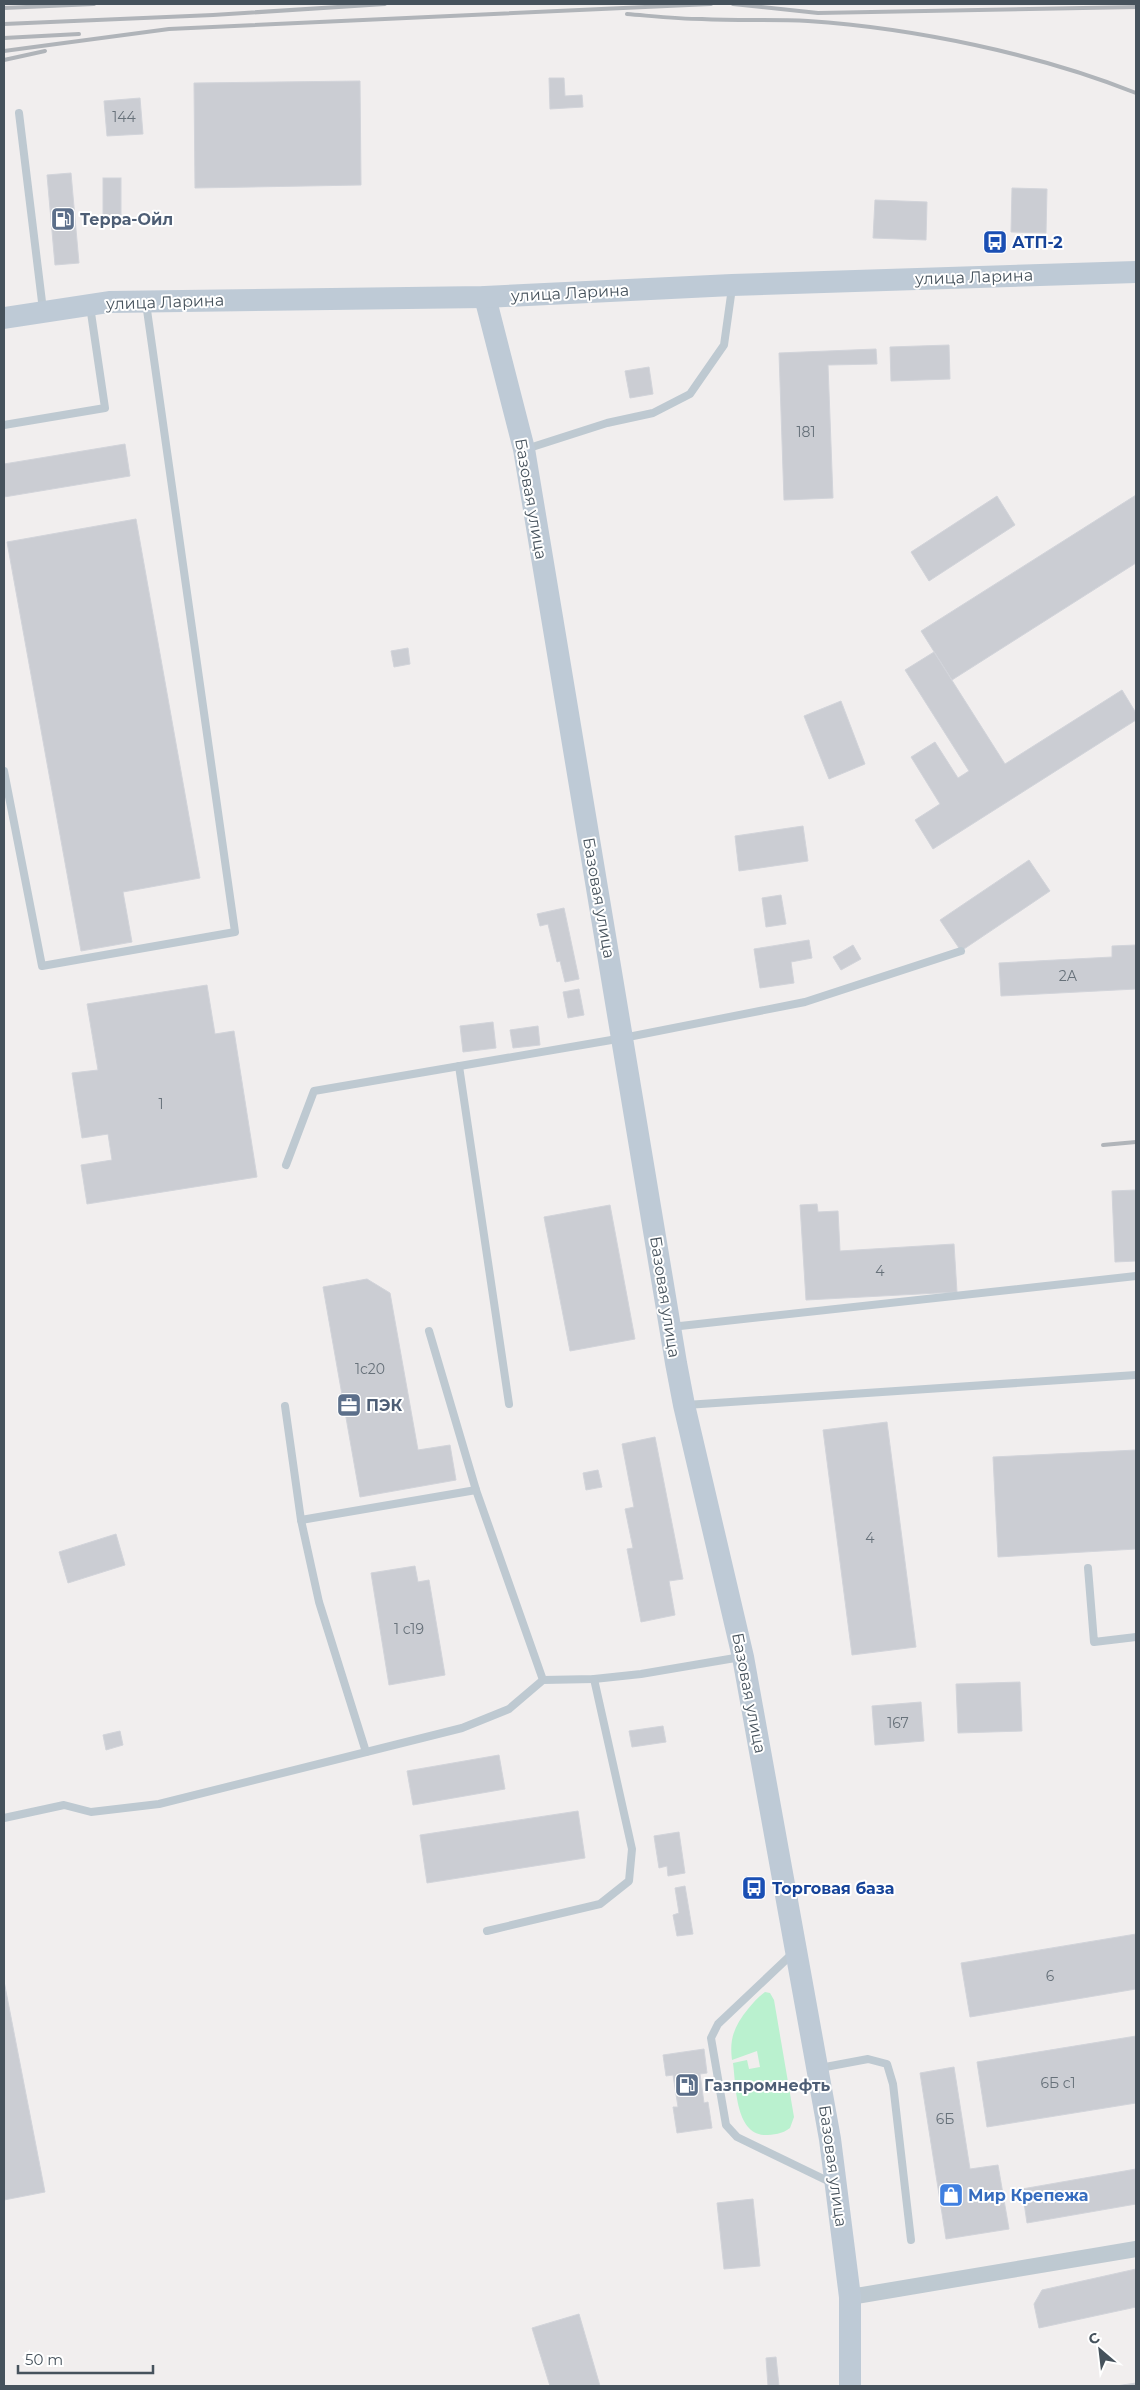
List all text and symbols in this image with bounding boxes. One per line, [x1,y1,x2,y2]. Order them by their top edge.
house number: 144 [112,108,137,126]
fuel station icon: Терра-Ойл [50,206,76,232]
place label: Терра-Ойл [80,210,173,229]
bus stop icon: АТП-2 [982,229,1008,255]
place label: АТП-2 [1012,233,1063,252]
street label: улица Ларина [914,265,1033,289]
street label: улица Ларина [510,280,629,306]
street label: улица Ларина [105,290,224,314]
house number: 181 [796,423,816,441]
street label: Базовая улица [511,437,551,561]
street label: Базовая улица [579,836,619,960]
house number: 2А [1059,967,1078,985]
house number: 1 [158,1095,164,1113]
street label: Базовая улица [646,1235,684,1359]
house number: 4 [875,1262,885,1280]
house number: 1с20 [355,1360,385,1378]
office icon: ПЭК [336,1392,362,1418]
place label: ПЭК [366,1396,402,1415]
house number: 4 [865,1529,875,1547]
house number: 1 с19 [394,1620,424,1638]
street label: Базовая улица [728,1631,770,1755]
house number: 167 [887,1714,909,1732]
bus stop icon: Торговая база [741,1875,767,1901]
place label: Торговая база [772,1879,894,1898]
house number: 6 [1046,1967,1055,1985]
fuel station icon: Газпромнефть [674,2072,700,2098]
house number: 6Б с1 [1041,2074,1075,2092]
place label: Газпромнефть [704,2076,830,2095]
street label: Базовая улица [815,2104,851,2228]
house number: 6Б [936,2110,954,2128]
shop icon: Мир Крепежа [938,2182,964,2208]
place label: Мир Крепежа [968,2186,1089,2205]
north arrow [1075,2325,1125,2375]
text: С [1085,2328,1103,2349]
scale bar [18,2342,152,2374]
text: 50 m [25,2350,63,2369]

